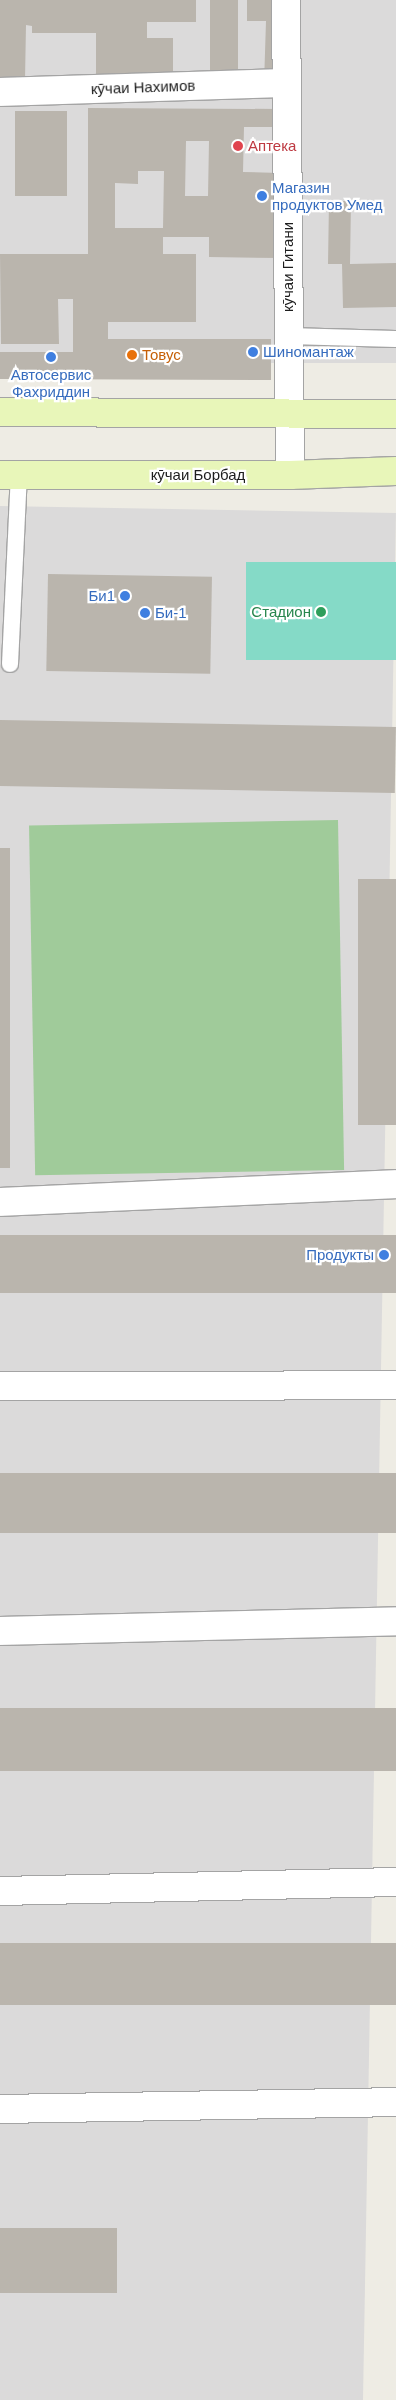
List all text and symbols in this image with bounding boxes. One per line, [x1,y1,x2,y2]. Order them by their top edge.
street label: кӯчаи Нахимов [90,76,196,98]
place label: Аптека [248,137,296,155]
marker: Аптека [232,140,244,152]
place label: Магазин продуктов Умед [272,178,383,213]
marker: Магазин продуктов Умед [256,190,268,202]
street label: кӯчаи Гитани [279,222,297,312]
place label: Шиномантаж [263,343,354,361]
place label: Товус [142,346,181,364]
marker: Шиномантаж [247,346,259,358]
marker: Товус [126,349,138,361]
marker: Автосервис Фахриддин [45,351,57,363]
place label: Автосервис Фахриддин [11,365,91,400]
street label: кӯчаи Борбад [151,466,245,484]
place label: Би1 [88,587,115,605]
marker: Би1 [119,590,131,602]
place label: Стадион [251,603,311,621]
place label: Би-1 [155,604,187,622]
marker: Стадион [315,606,327,618]
marker: Би-1 [139,607,151,619]
place label: Продукты [306,1246,374,1264]
marker: Продукты [378,1249,390,1261]

